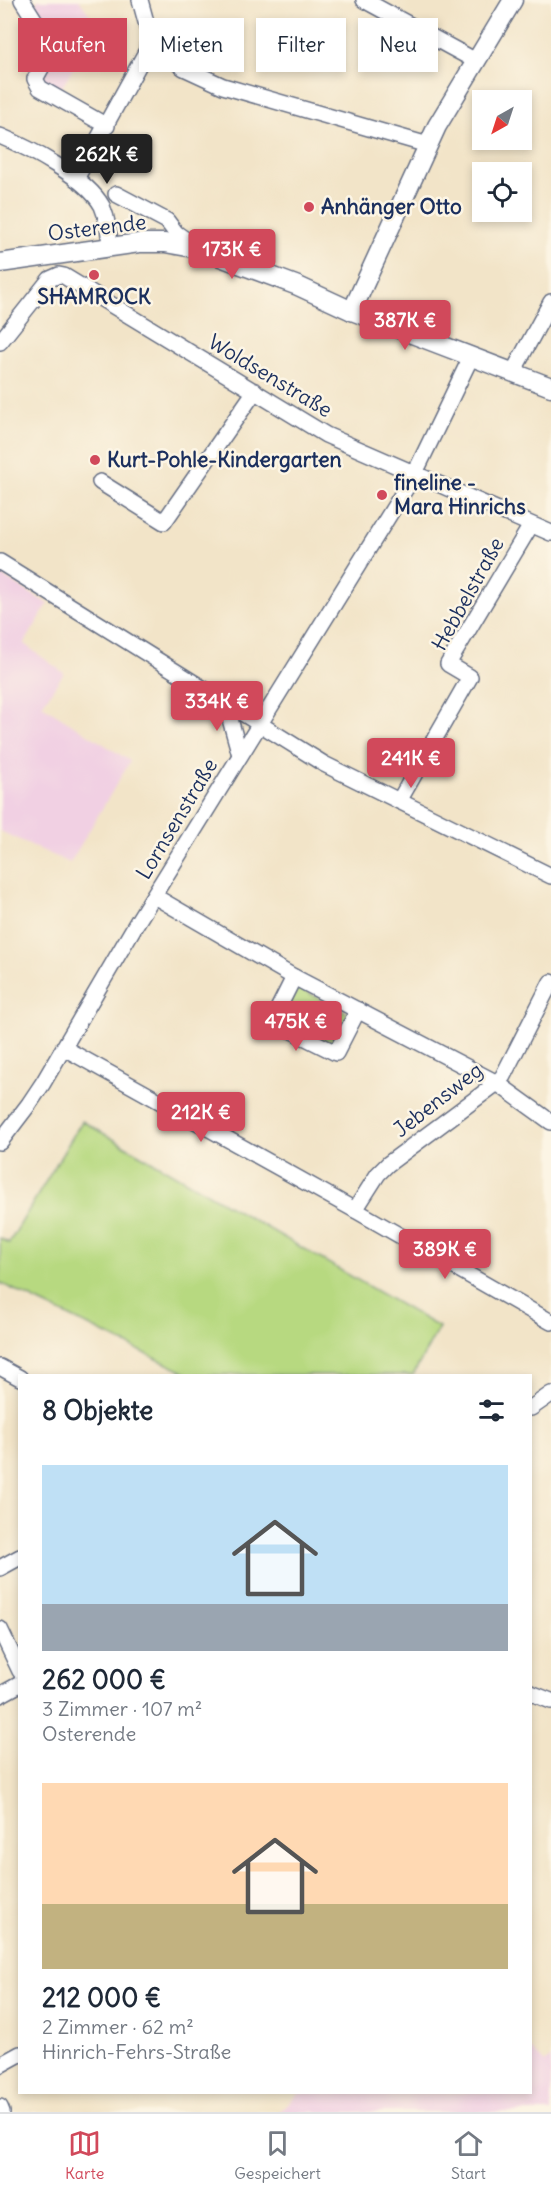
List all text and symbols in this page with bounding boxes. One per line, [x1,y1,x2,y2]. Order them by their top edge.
chip: Kaufen [18,18,127,72]
chip: Mieten [139,18,244,72]
chip: Filter [256,18,346,72]
chip: Neu [358,18,438,72]
north arrow [472,90,532,150]
map controls [472,90,532,222]
pin: 262K € [58,134,156,185]
text: 262K € [75,141,139,166]
button: locate [472,162,532,222]
place label: Anhänger Otto [321,193,462,220]
marker: Anhänger Otto [302,200,316,214]
street label: Osterende [46,208,148,247]
pin: 173K € [183,229,281,280]
text: 173K € [202,236,262,261]
marker: SHAMROCK [87,268,101,282]
place label: SHAMROCK [37,283,152,310]
pin: 387K € [356,300,454,351]
text: 387K € [374,307,436,332]
street label: Woldsenstraße [203,328,337,423]
place label: Kurt-Pohle-Kindergarten [107,446,342,473]
marker: Kurt-Pohle-Kindergarten [88,453,102,467]
place label: fineline - Mara Hinrichs [394,469,526,520]
marker: fineline - Mara Hinrichs [375,488,389,502]
street label: Hebbelstraße [425,532,510,655]
pin: 334K € [168,681,266,732]
text: 334K € [185,688,249,713]
pin: 241K € [362,738,460,789]
text: 241K € [381,745,441,770]
street label: Lornsenstraße [130,753,223,884]
pin: 475K € [247,1001,345,1052]
text: 475K € [265,1008,327,1033]
street label: Jebensweg [388,1056,488,1143]
pin: 212K € [152,1092,250,1143]
text: 212K € [171,1099,231,1124]
pin: 389K € [396,1229,494,1280]
text: 389K € [413,1236,477,1261]
text: 8 Objekte [42,1394,153,1427]
icon: filters [475,1394,508,1427]
icon: home [221,1504,329,1612]
text: 262 000 € [42,1663,166,1696]
text: 3 Zimmer · 107 m² [42,1696,202,1721]
text: Osterende [42,1721,136,1746]
icon: home [221,1822,329,1930]
text: 212 000 € [42,1981,161,2014]
text: 2 Zimmer · 62 m² [42,2014,194,2039]
text: Hinrich-Fehrs-Straße [42,2039,231,2064]
tab: Karte [65,2127,104,2183]
tab: Gespeichert [234,2127,321,2183]
tab: Start [451,2127,486,2183]

